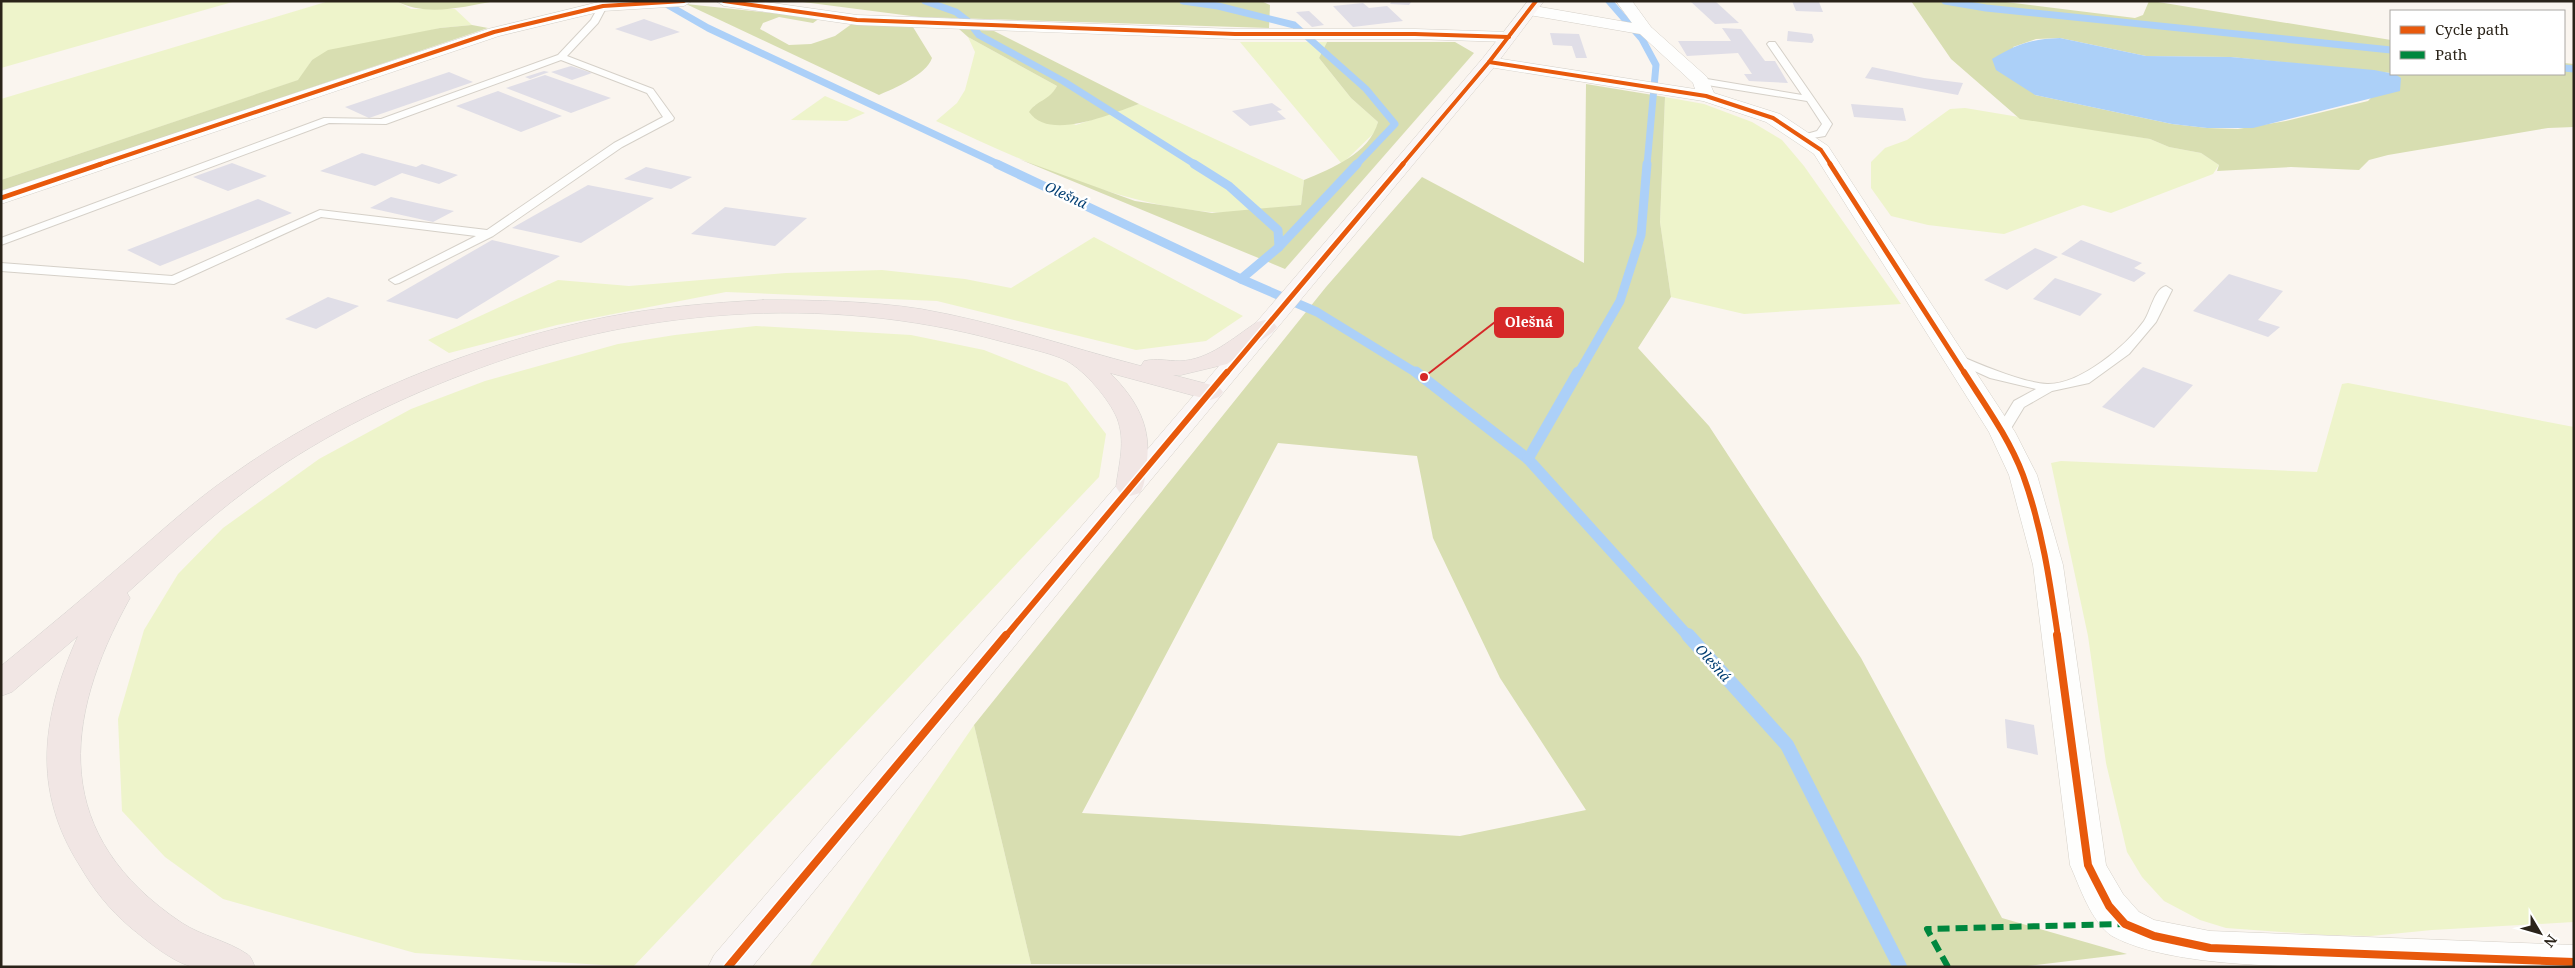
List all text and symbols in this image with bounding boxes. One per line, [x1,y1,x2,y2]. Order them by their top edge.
legend [2390,10,2565,75]
text: Cycle path [2435,19,2510,39]
text: Path [2435,44,2468,64]
water label: Olešná [1042,177,1091,213]
callout: Olešná [1495,308,1563,337]
text: Olešná [1505,312,1553,331]
water label: Olešná [1691,640,1736,686]
north arrow [2515,908,2565,958]
text: N [2540,931,2562,952]

